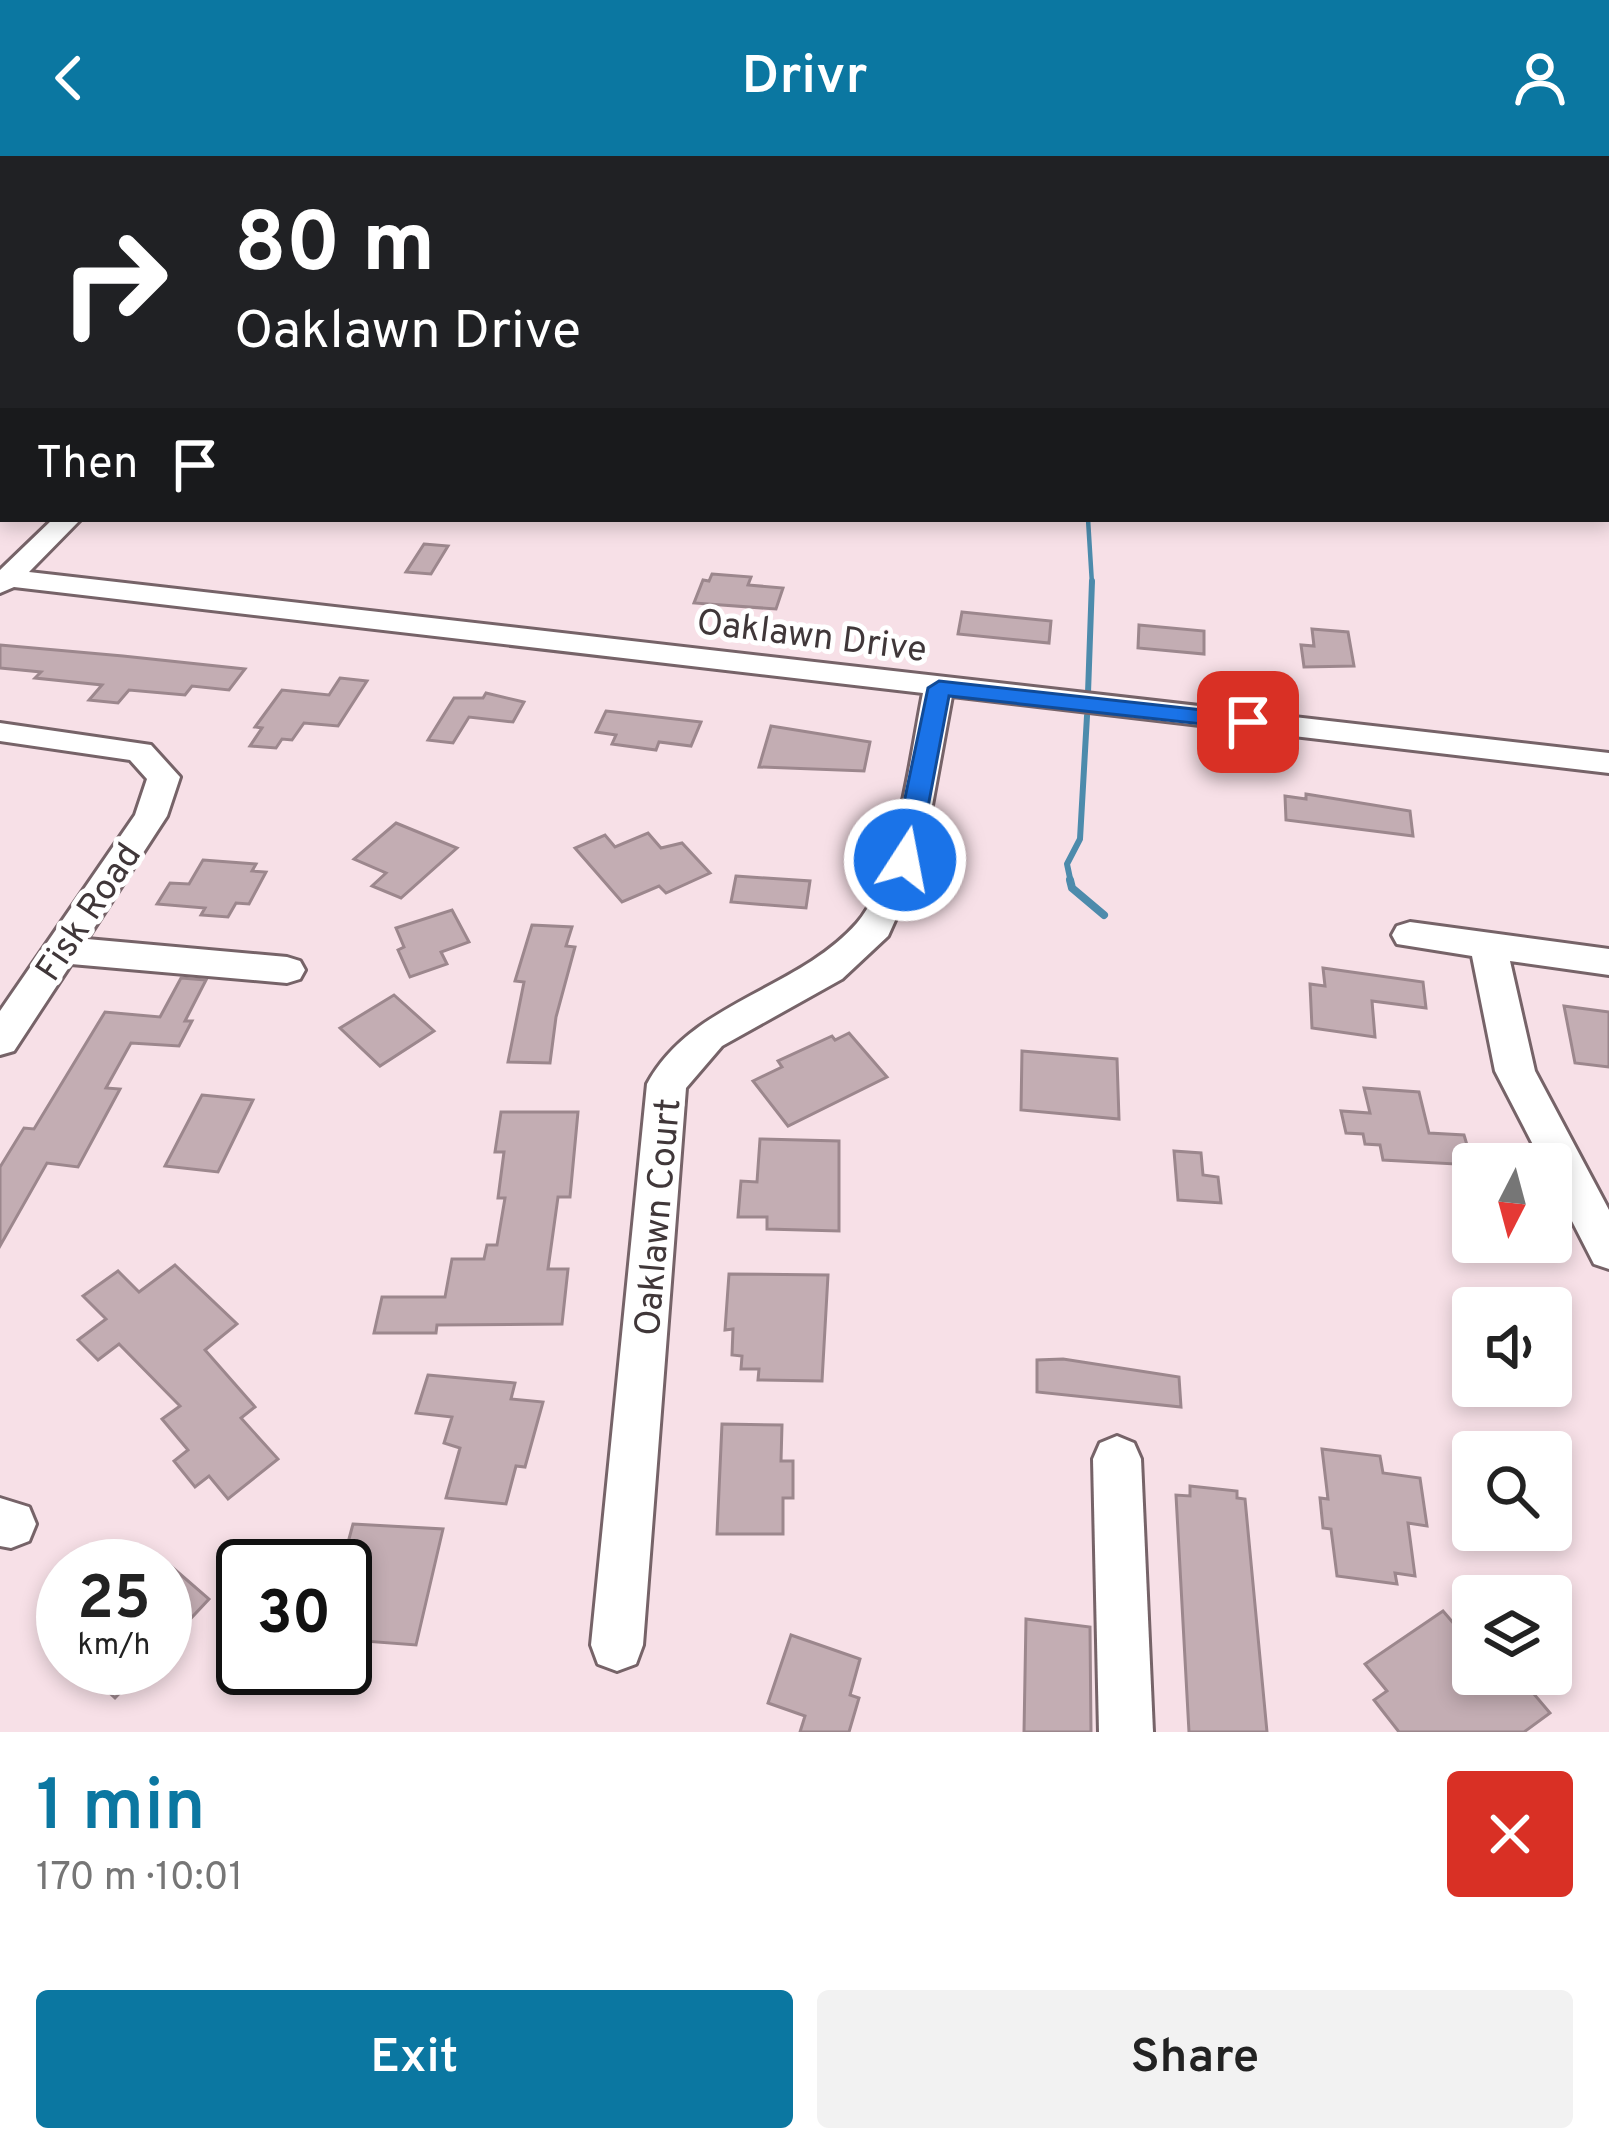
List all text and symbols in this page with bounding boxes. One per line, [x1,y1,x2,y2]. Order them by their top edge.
text: Drivr [741,44,868,113]
icon: back [36,45,102,111]
icon: person [1507,45,1573,111]
text: 80 m [234,195,435,301]
icon: right [36,204,192,360]
text: Oaklawn Drive [234,299,581,368]
icon: arrive [162,432,228,498]
text: Then [36,437,138,494]
street label: Oaklawn Drive [694,601,929,675]
pin [1197,671,1299,773]
icon: arrive [1215,689,1281,755]
position arrow [842,797,968,923]
street label: Fisk Road [27,835,153,991]
street label: Oaklawn Court [627,1097,693,1338]
north arrow [1452,1143,1572,1263]
map controls [1452,1143,1572,1695]
button: sound [1452,1287,1572,1407]
button: search [1452,1431,1572,1551]
speed limit sign: 30 [216,1539,372,1695]
text: 25 [77,1564,151,1640]
button: layers [1452,1575,1572,1695]
text: km/h [78,1628,150,1665]
text: 1 min [36,1764,206,1856]
button: close [1447,1771,1573,1897]
text: 170 m · 10:01 [36,1855,243,1904]
button: Exit [36,1990,793,2128]
button: Share [817,1990,1573,2128]

